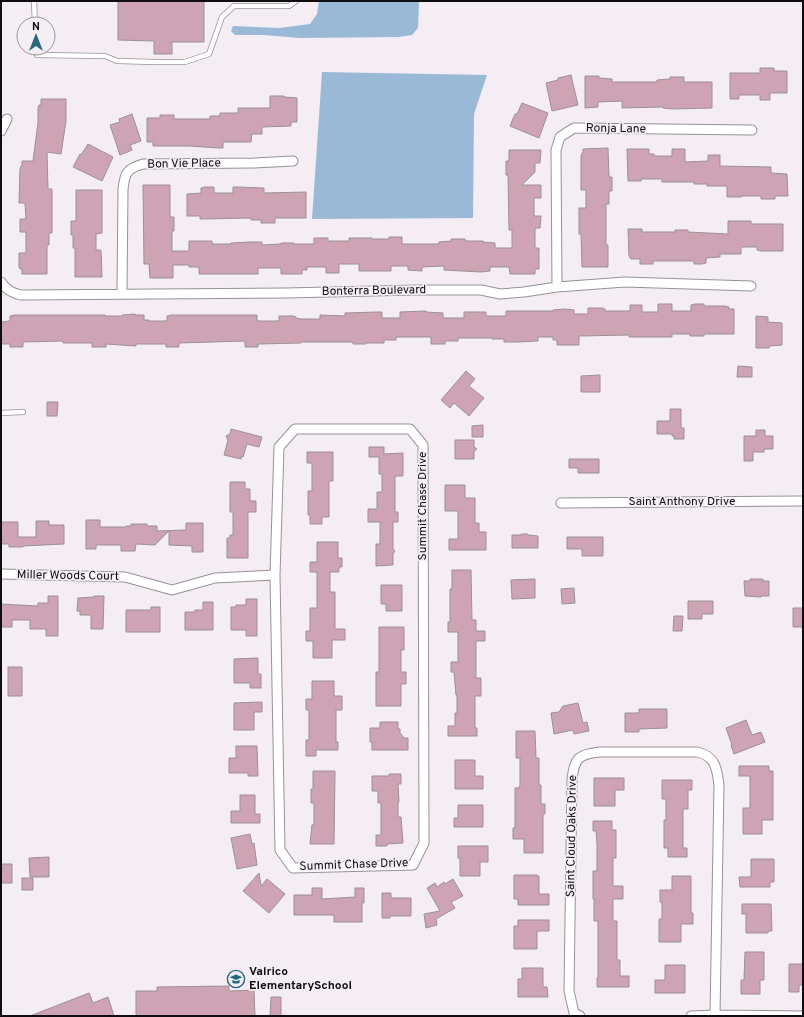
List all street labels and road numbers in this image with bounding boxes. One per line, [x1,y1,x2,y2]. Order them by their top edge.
street label: Ronja Lane [586,120,646,138]
street label: Bon Vie Place [147,155,221,173]
street label: Bonterra Boulevard [322,282,426,300]
street label: Summit Chase Drive [415,451,431,561]
street label: Saint Anthony Drive [629,494,735,510]
street label: Miller Woods Court [17,567,119,585]
street label: Saint Cloud Oaks Drive [563,775,581,897]
street label: Summit Chase Drive [299,855,409,875]

